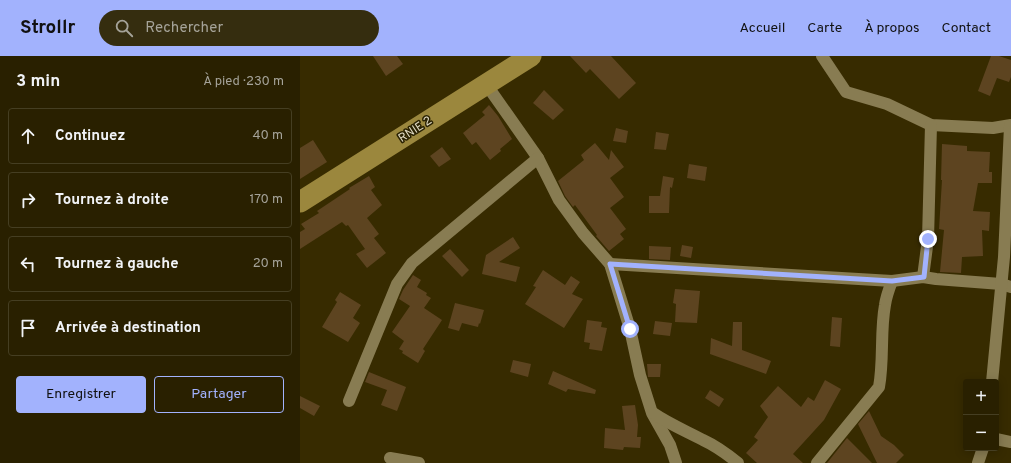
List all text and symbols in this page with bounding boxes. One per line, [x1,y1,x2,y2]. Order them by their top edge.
search box [99,10,379,46]
text: Strollr [20,16,75,40]
icon: search [113,17,135,39]
text: Rechercher [145,19,223,38]
text: Accueil [739,20,785,37]
text: Carte [807,20,842,37]
text: À propos [864,20,920,37]
text: Contact [942,20,991,37]
text: 3 min [16,71,60,93]
text: À pied · 230 m [203,74,284,90]
street label: RNIE 2 [396,113,435,147]
icon: ahead [17,125,39,147]
text: Continuez [55,127,125,146]
text: 40 m [253,128,283,144]
icon: right [17,189,39,211]
text: Tournez à droite [55,191,169,210]
text: 170 m [249,192,283,208]
route end [919,230,937,248]
icon: left [17,253,39,275]
text: Tournez à gauche [55,255,179,274]
text: 20 m [253,256,283,272]
icon: arrive [17,317,39,339]
text: Arrivée à destination [55,319,201,338]
route start [621,320,639,338]
button: Enregistrer [16,376,146,413]
button: Partager [154,376,284,413]
map controls [963,379,999,451]
button: + [963,379,999,415]
button: − [963,415,999,451]

